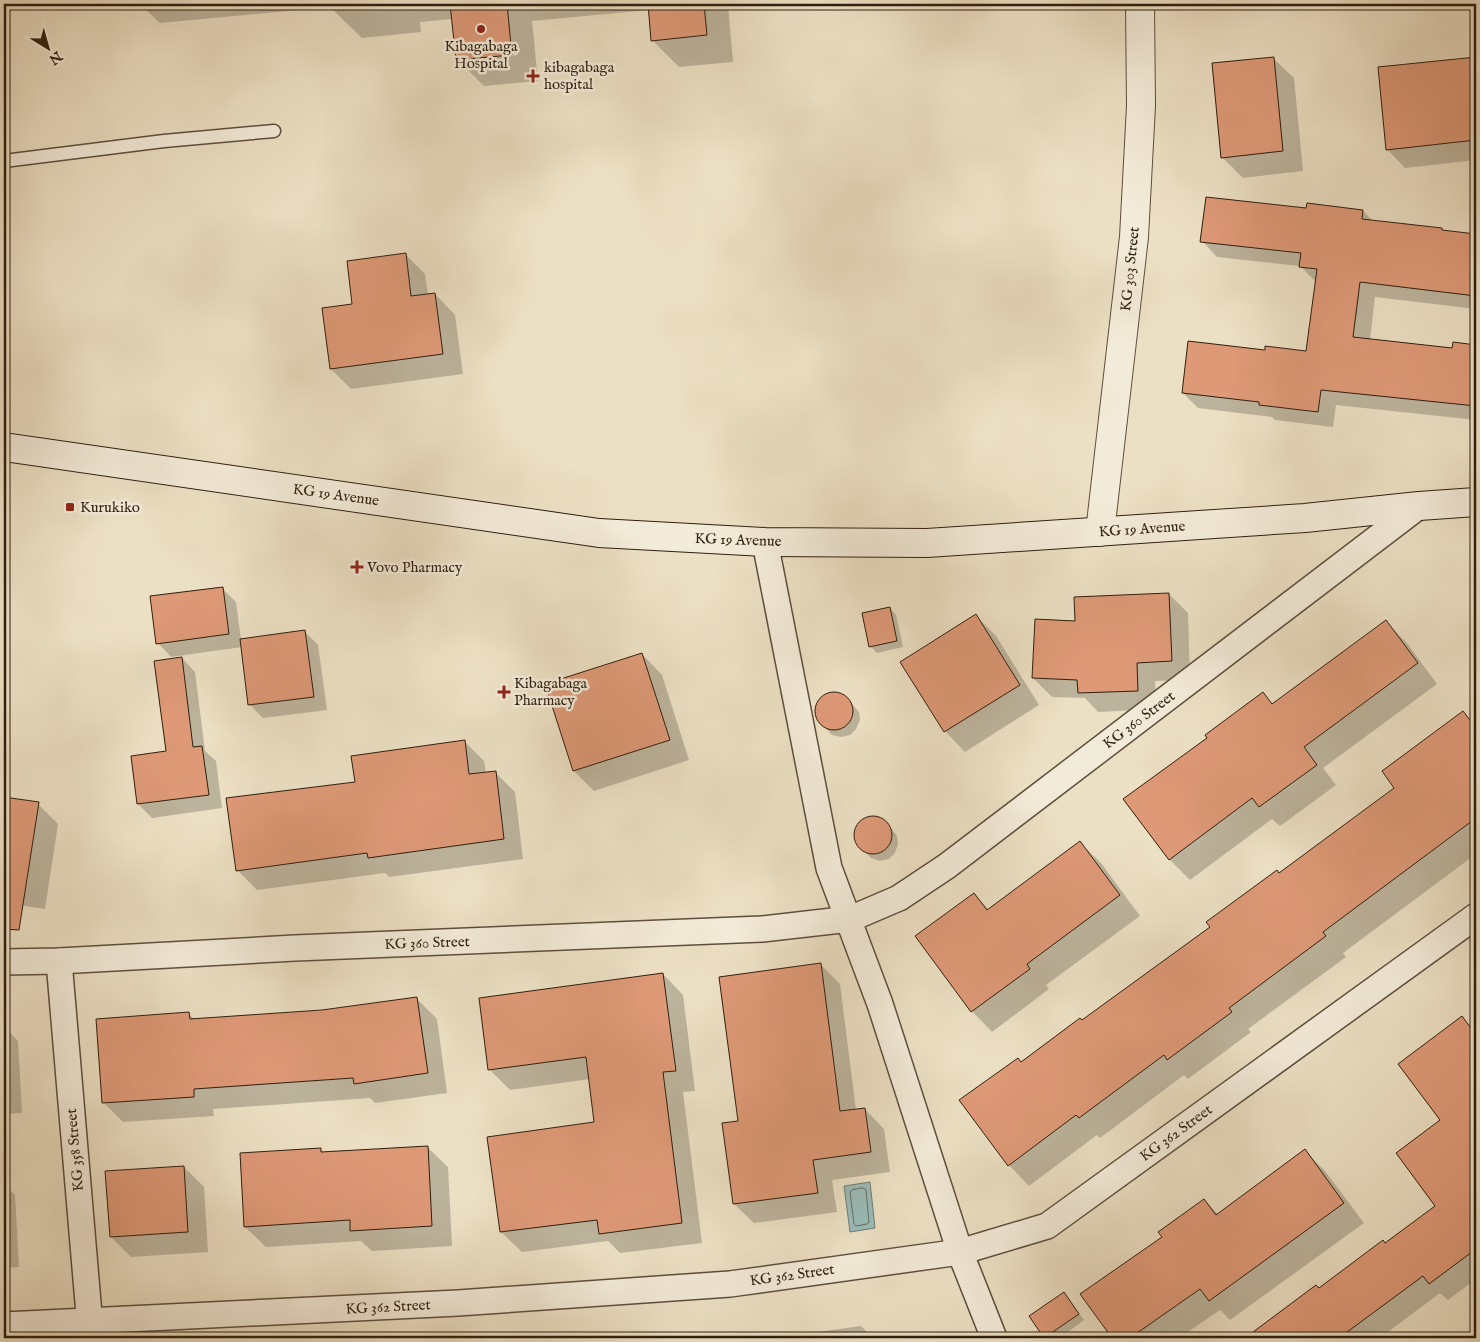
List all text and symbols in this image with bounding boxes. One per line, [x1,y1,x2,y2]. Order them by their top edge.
north arrow [22,22,72,72]
marker: Kibagabaga Hospital [475,23,487,35]
place label: Kibagabaga Hospital [444,37,518,73]
text: N [45,46,66,68]
place label: kibagabaga hospital [544,58,615,94]
marker: kibagabaga hospital [526,69,540,83]
street label: KG 303 Street [1116,226,1144,312]
street label: KG 19 Avenue [292,480,380,510]
place label: Kurukiko [80,498,140,517]
marker: Kurukiko [64,501,76,513]
street label: KG 19 Avenue [1098,516,1186,542]
street label: KG 19 Avenue [694,529,782,551]
place label: Vovo Pharmacy [366,558,463,577]
marker: Vovo Pharmacy [351,561,363,573]
place label: Kibagabaga Pharmacy [514,674,588,710]
marker: Kibagabaga Pharmacy [498,686,510,698]
street label: KG 360 Street [1099,687,1179,753]
street label: KG 360 Street [384,932,470,954]
street label: KG 362 Street [1136,1100,1216,1166]
street label: KG 358 Street [62,1108,88,1192]
street label: KG 362 Street [748,1260,836,1290]
street label: KG 362 Street [345,1295,431,1319]

